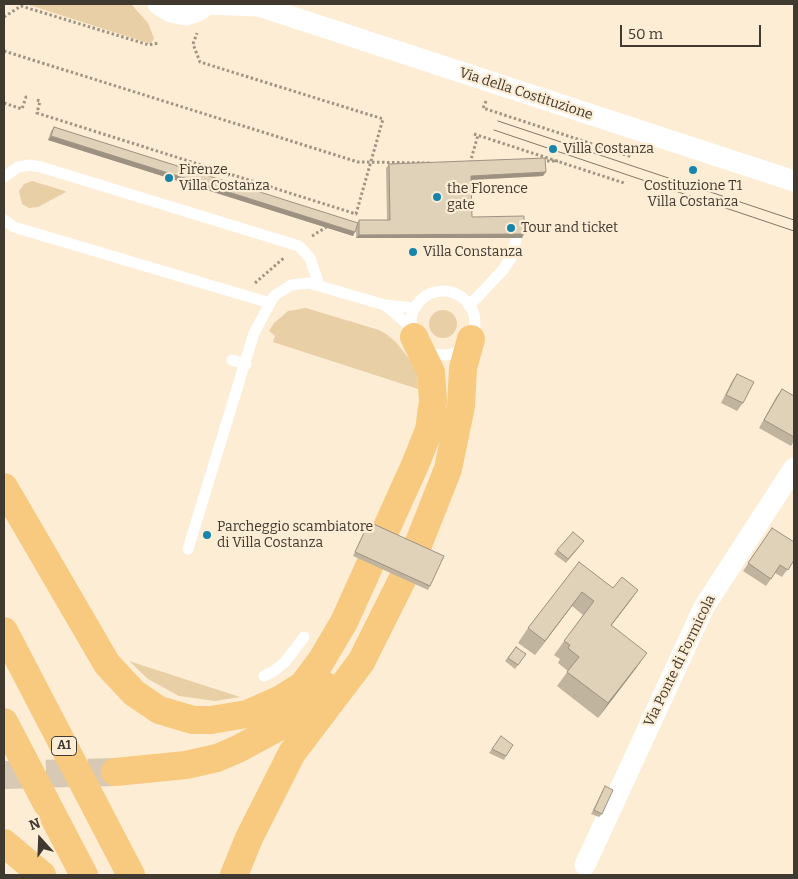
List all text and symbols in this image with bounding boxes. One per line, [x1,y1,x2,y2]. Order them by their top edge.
scale bar [623,15,764,47]
text: 50 m [628,25,663,43]
street label: Via della Costituzione [457,64,595,124]
place label: Villa Costanza [563,141,654,157]
marker: Villa Costanza [547,143,559,155]
place label: Firenze, Villa Costanza [179,162,270,194]
marker: Costituzione T1 Villa Costanza [687,164,699,176]
marker: Firenze, Villa Costanza [163,172,175,184]
place label: Costituzione T1 Villa Costanza [644,178,742,210]
place label: the Florence gate [447,181,528,213]
marker: the Florence gate [431,191,443,203]
place label: Tour and ticket [521,220,618,236]
marker: Tour and ticket [505,222,517,234]
place label: Villa Constanza [423,244,523,260]
marker: Villa Constanza [407,246,419,258]
place label: Parcheggio scambiatore di Villa Costanza [217,519,373,552]
marker: Parcheggio scambiatore di Villa Costanza [201,529,213,541]
street label: Via Ponte di Formicola [641,592,719,730]
road number: A1 [52,736,76,756]
north arrow [15,814,65,864]
text: N [27,815,43,834]

